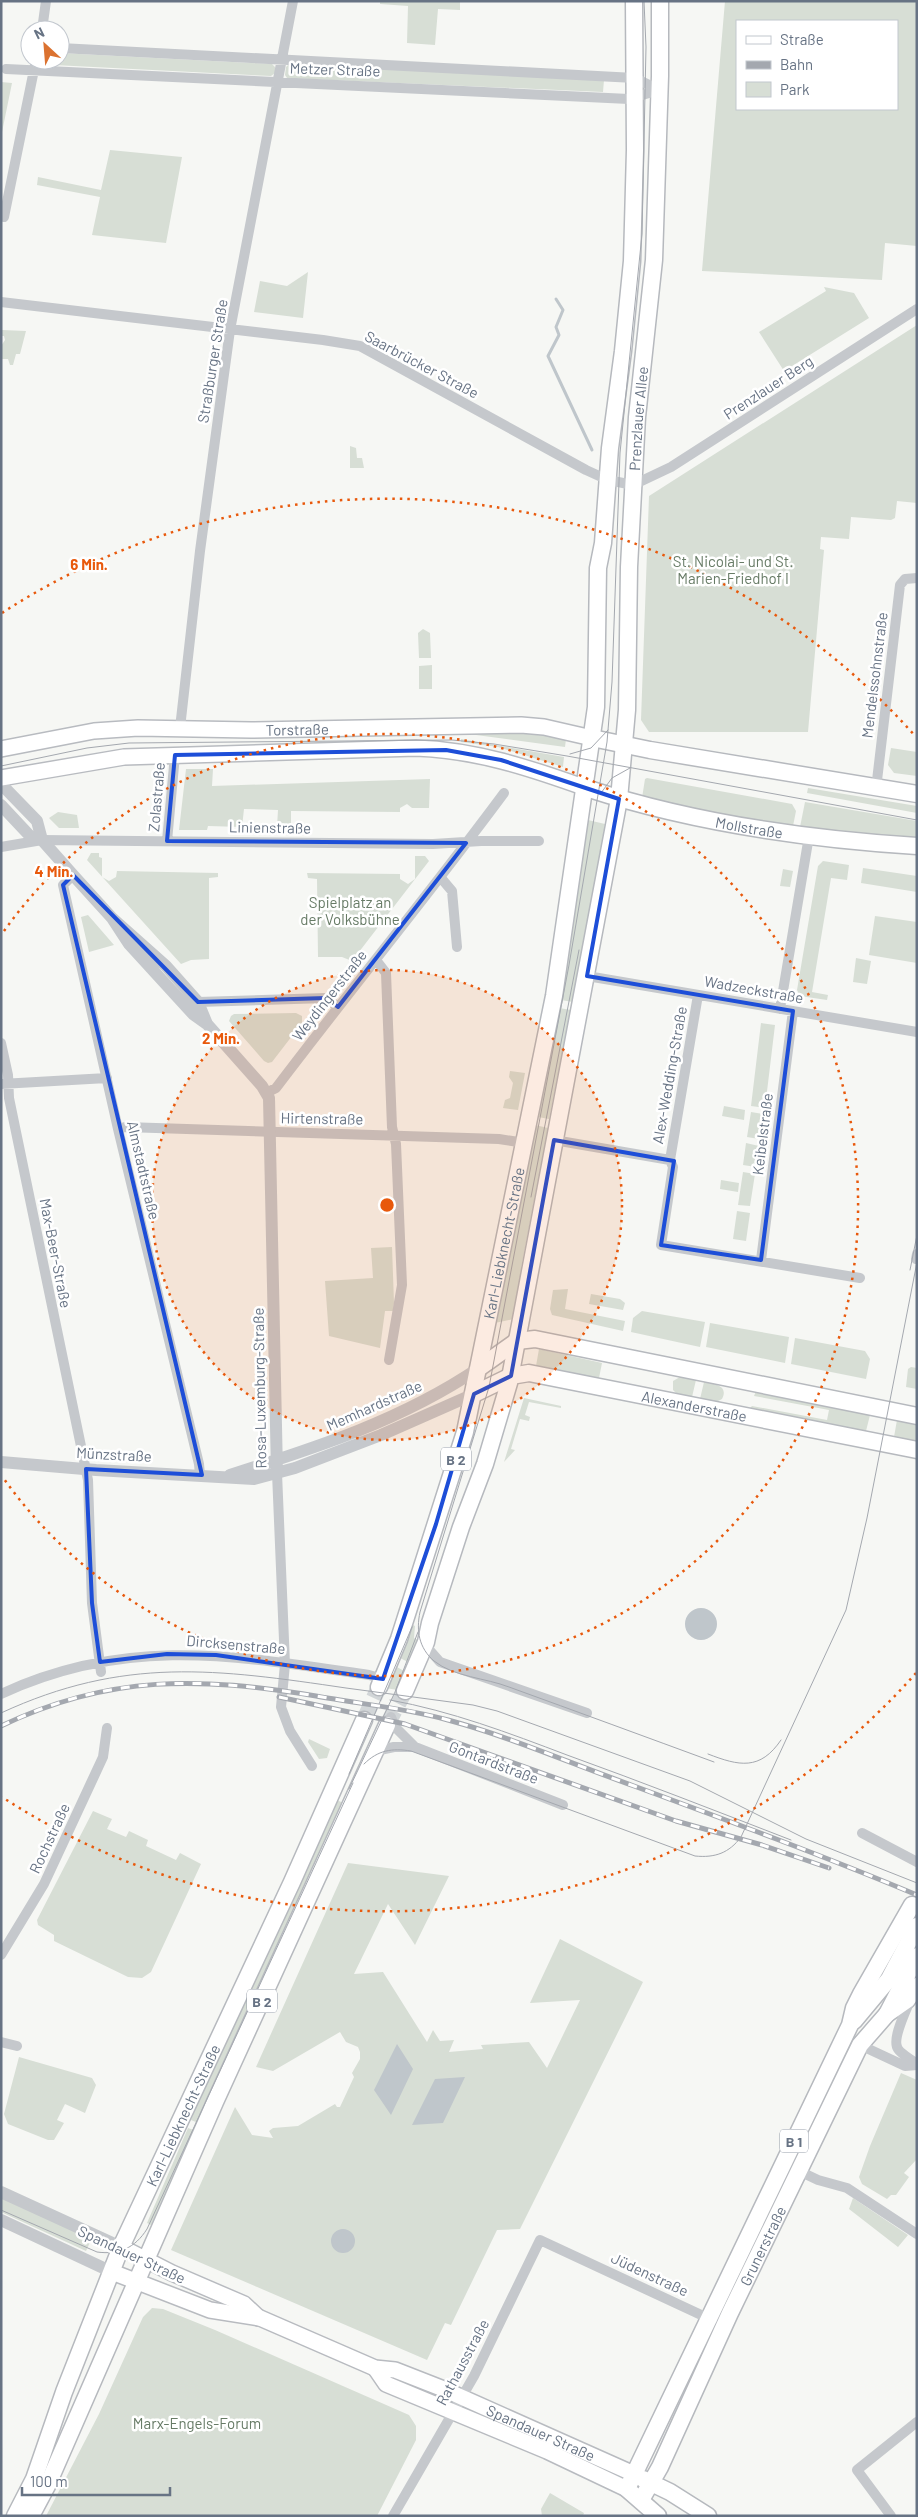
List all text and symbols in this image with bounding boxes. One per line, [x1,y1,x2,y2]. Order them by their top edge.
north arrow [20,20,70,70]
legend [736,20,898,110]
text: N [31,23,47,43]
text: Straße [780,30,824,48]
text: Bahn [780,55,813,73]
street label: Metzer Straße [289,58,381,80]
text: Park [780,80,810,98]
street label: Straßburger Straße [193,298,231,424]
street label: Saarbrücker Straße [362,326,482,402]
street label: Prenzlauer Berg [720,351,816,423]
street label: Prenzlauer Allee [625,365,651,471]
park label: St. Nicolai- und St. Marien-Friedhof I [673,552,793,587]
text: 6 Min. [70,555,108,573]
street label: Mendelssohnstraße [857,611,891,739]
street label: Torstraße [265,720,329,739]
street label: Zolastraße [144,762,168,832]
street label: Mollstraße [714,813,784,842]
street label: Linienstraße [229,817,311,837]
text: 4 Min. [35,862,73,880]
park label: Spielplatz an der Volksbühne [300,893,400,928]
street label: Weydingerstraße [288,946,370,1044]
street label: Wadzeckstraße [703,971,805,1007]
street label: Alex-Wedding-Straße [648,1005,690,1145]
text: 2 Min. [202,1029,240,1047]
street label: Keibelstraße [748,1092,776,1176]
street label: Hirtenstraße [280,1108,364,1128]
street label: Almstadtstraße [124,1119,164,1221]
street label: Karl-Liebknecht-Straße [479,1166,528,1321]
centre of rings [378,1196,396,1214]
street label: Max-Beer-Straße [37,1197,75,1309]
street label: Rosa-Luxemburg-Straße [249,1307,269,1469]
street label: Memhardstraße [323,1376,425,1434]
street label: Alexanderstraße [640,1387,749,1425]
street label: Münzstraße [76,1443,152,1465]
road number: B 2 [441,1448,471,1470]
street label: Dircksenstraße [186,1631,286,1657]
street label: Gontardstraße [447,1737,541,1787]
street label: Rochstraße [25,1800,73,1876]
road number: B 2 [247,1990,277,2012]
street label: Karl-Liebknecht-Straße [142,2041,224,2189]
road number: B 1 [780,2130,808,2152]
street label: Grunerstraße [736,2203,790,2288]
street label: Spandauer Straße [75,2221,189,2287]
street label: Jüdenstraße [609,2248,691,2300]
street label: Rathausstraße [432,2316,492,2408]
street label: Spandauer Straße [484,2401,598,2465]
park label: Marx-Engels-Forum [133,2414,261,2432]
scale bar [22,2464,170,2496]
text: 100 m [30,2472,68,2490]

